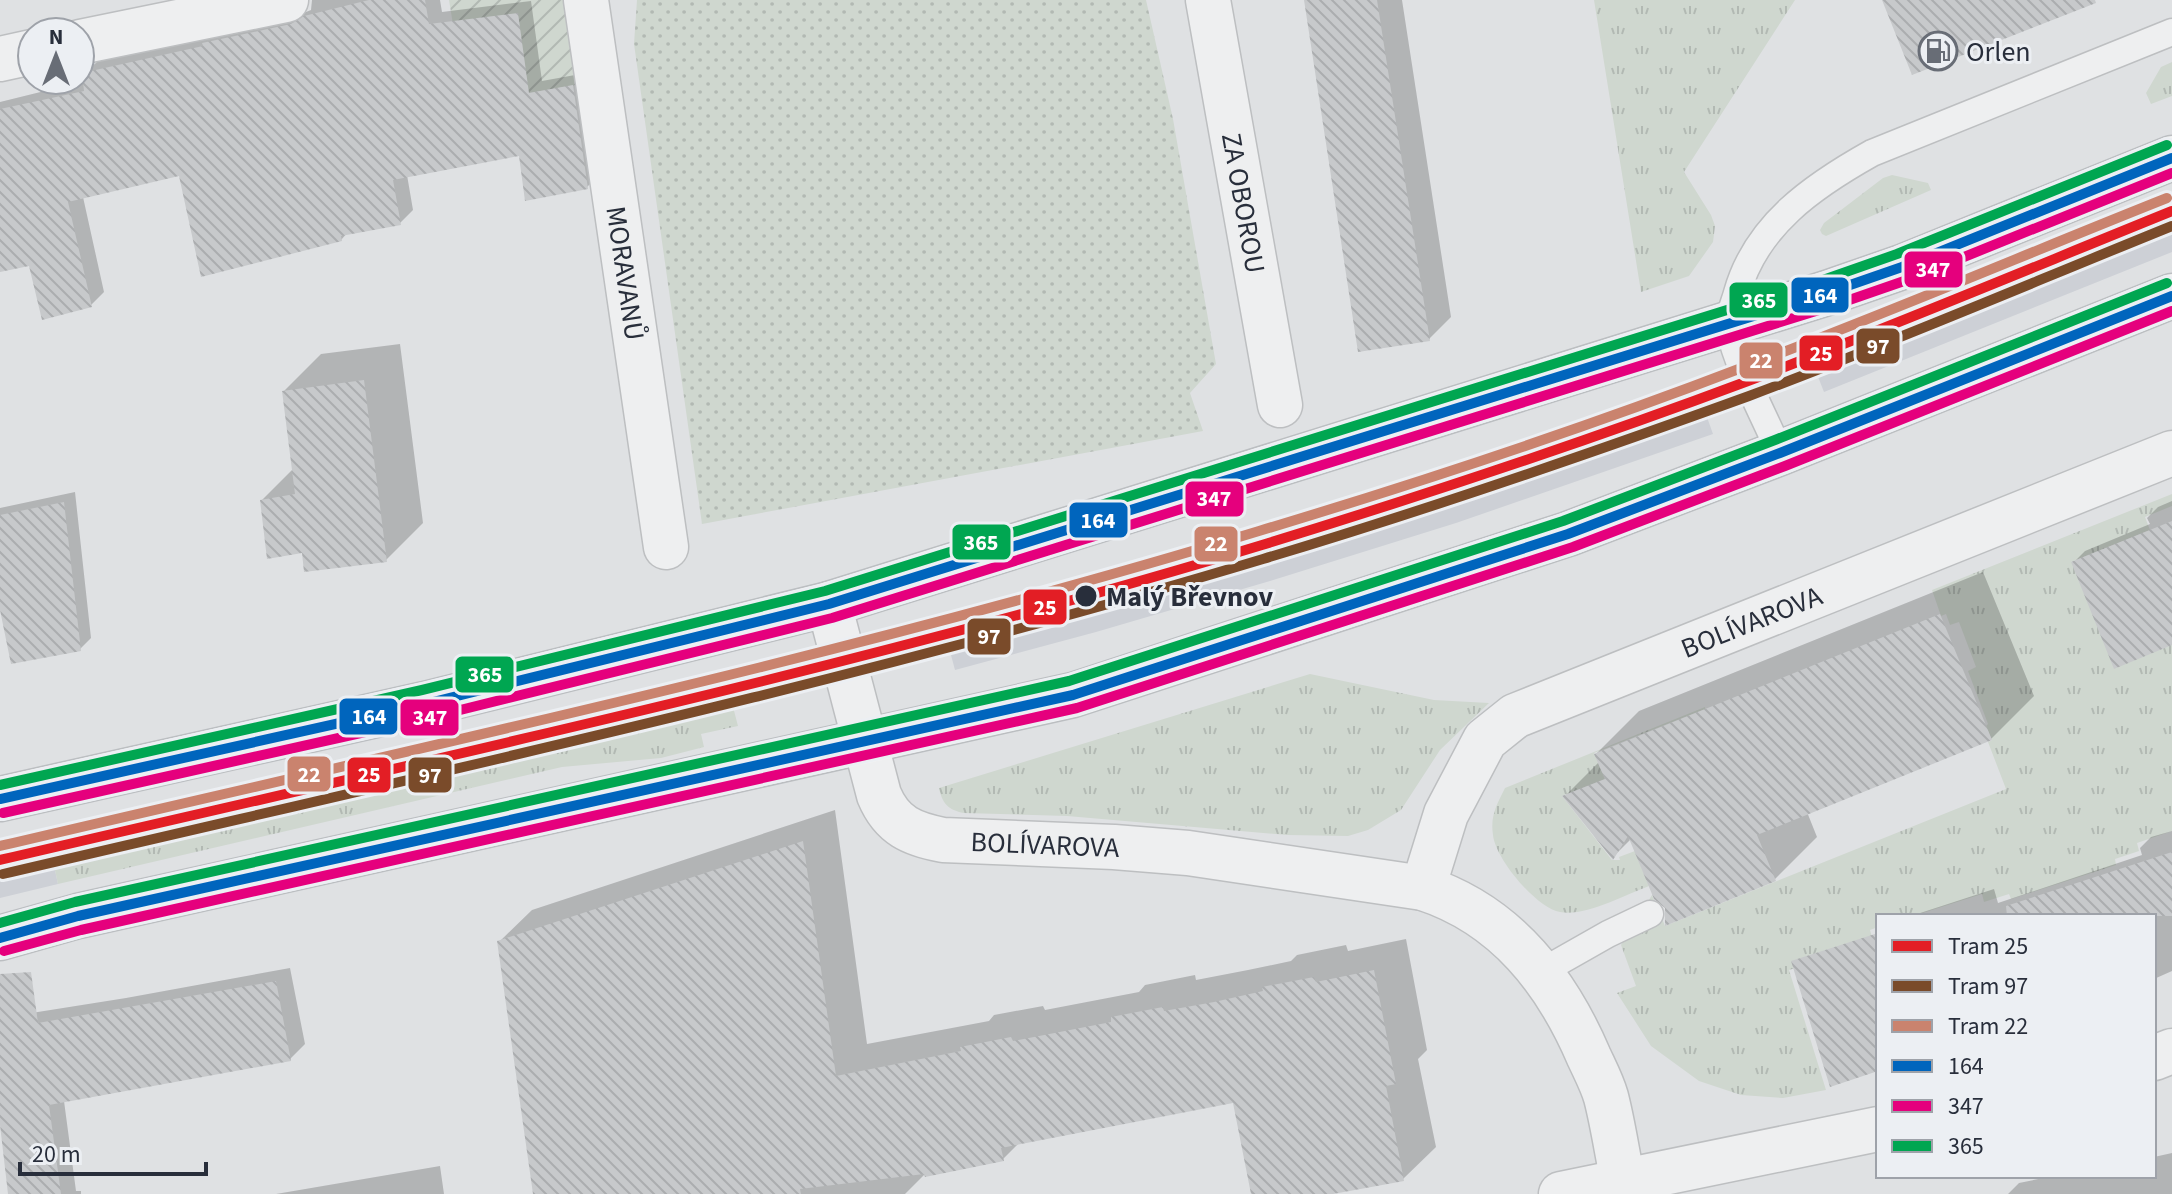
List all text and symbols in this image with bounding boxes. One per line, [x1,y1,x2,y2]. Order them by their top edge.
north arrow [16,16,96,96]
text: N [49,21,63,53]
fuel station icon: Orlen [1917,30,1959,72]
place label: Orlen [1966,32,2031,72]
street label: ZA OBOROU [1211,130,1275,276]
street label: MORAVANŮ [595,204,655,343]
line badge: 347 [1903,250,1964,289]
text: 347 [1916,254,1950,286]
line badge: 164 [1790,276,1850,314]
text: 164 [1803,280,1838,312]
line badge: 365 [1728,281,1789,319]
text: 365 [1742,285,1776,317]
line badge: 97 [1855,327,1901,365]
text: 97 [1866,331,1890,363]
line badge: 25 [1798,334,1844,372]
text: 25 [1809,338,1833,370]
line badge: 22 [1738,341,1784,380]
text: 22 [1749,345,1773,377]
line badge: 347 [1184,480,1245,518]
text: 347 [1197,483,1231,515]
line badge: 164 [1068,501,1129,539]
text: 164 [1081,505,1116,537]
line badge: 365 [951,523,1012,561]
line badge: 22 [1193,525,1239,563]
text: 365 [964,527,998,559]
text: 22 [1204,528,1228,560]
street label: BOLÍVAROVA [1675,576,1829,669]
place label: Malý Břevnov [1106,577,1273,617]
marker: Malý Břevnov [1073,583,1099,609]
line badge: 25 [1022,588,1068,626]
text: 25 [1033,592,1057,624]
line badge: 97 [966,617,1012,656]
text: 97 [977,621,1001,653]
line badge: 365 [454,655,515,694]
text: 365 [468,659,502,691]
line badge: 164 [338,697,399,736]
line badge: 347 [399,698,460,737]
text: 164 [352,701,387,733]
text: 347 [413,702,447,734]
line badge: 22 [286,755,332,793]
line badge: 25 [346,756,392,794]
line badge: 97 [407,756,453,794]
text: 22 [297,759,321,791]
text: 25 [357,759,381,791]
text: 97 [418,760,442,792]
street label: BOLÍVAROVA [970,822,1121,868]
legend [1876,914,2156,1178]
text: Tram 25 [1948,929,2028,964]
text: Tram 97 [1948,969,2028,1004]
text: Tram 22 [1948,1009,2028,1044]
text: 164 [1948,1049,1984,1084]
text: 347 [1948,1089,1984,1124]
scale bar [20,1126,206,1176]
text: 365 [1948,1129,1984,1164]
text: 20 m [32,1137,81,1172]

